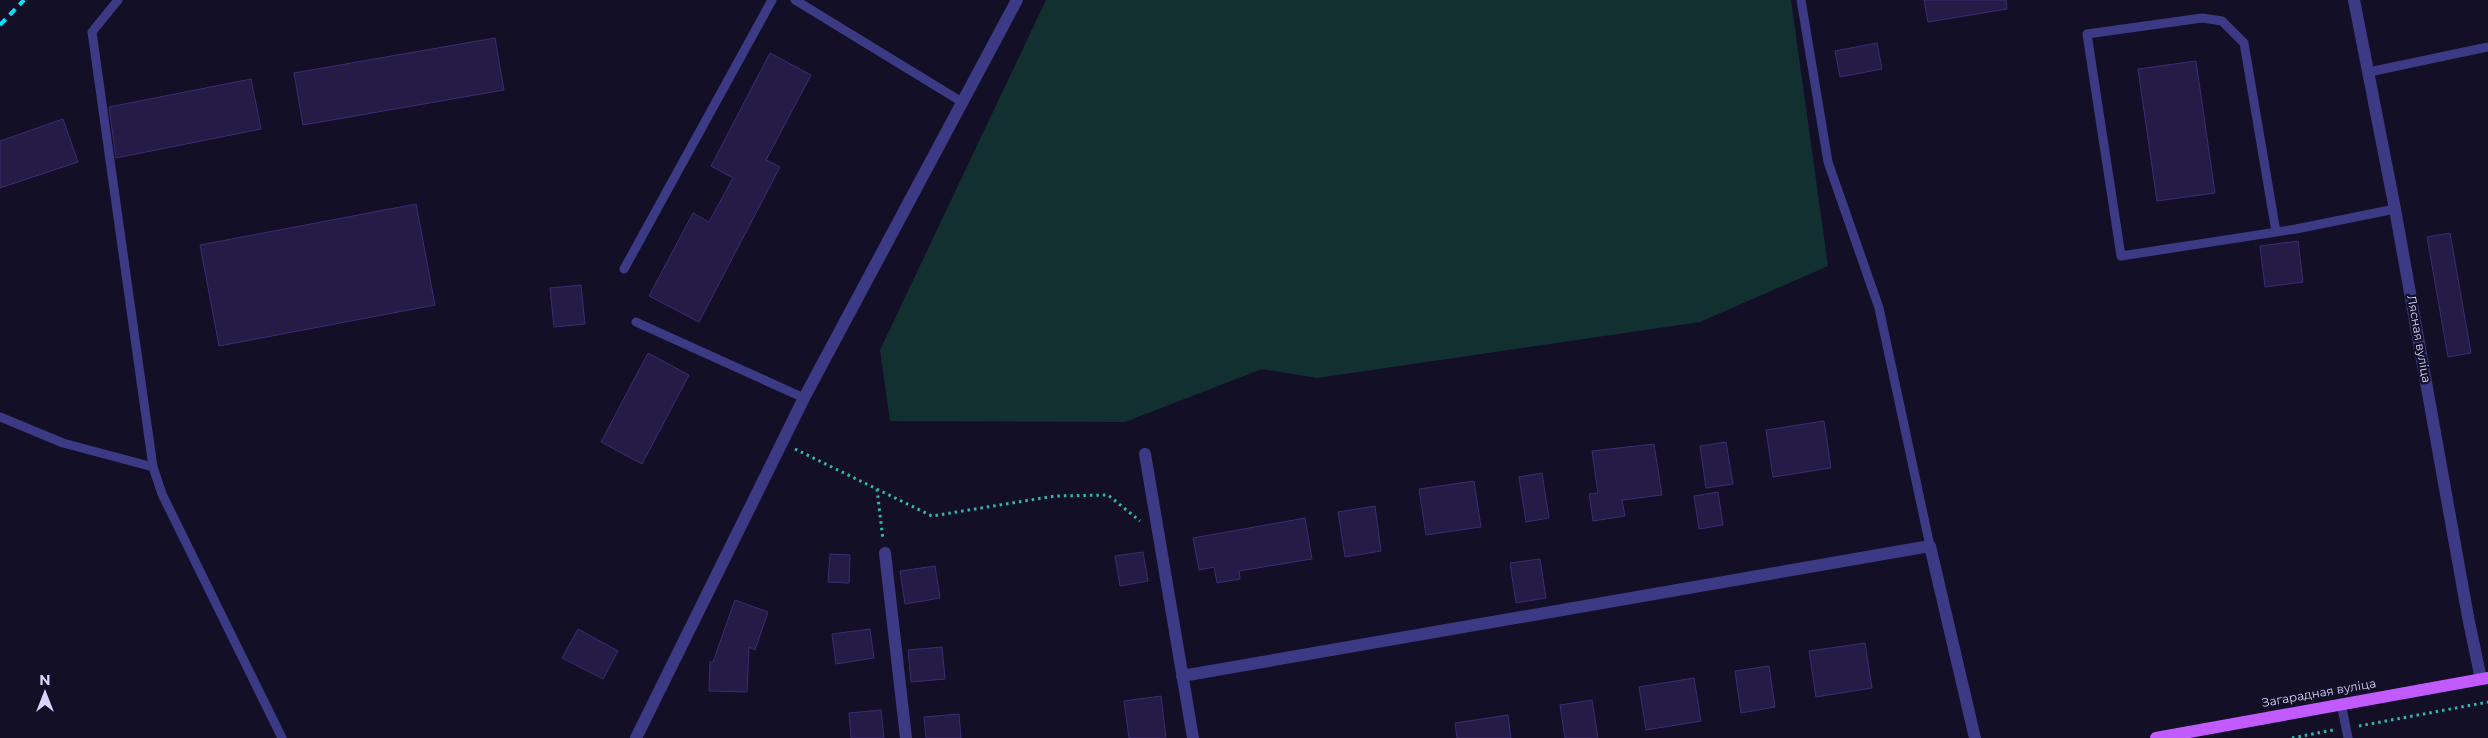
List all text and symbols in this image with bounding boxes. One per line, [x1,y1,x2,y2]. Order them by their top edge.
street label: Лясная вуліца [2404,294,2435,384]
north arrow [20,668,70,718]
text: N [39,671,51,689]
street label: Загарадная вуліца [2261,675,2377,710]

